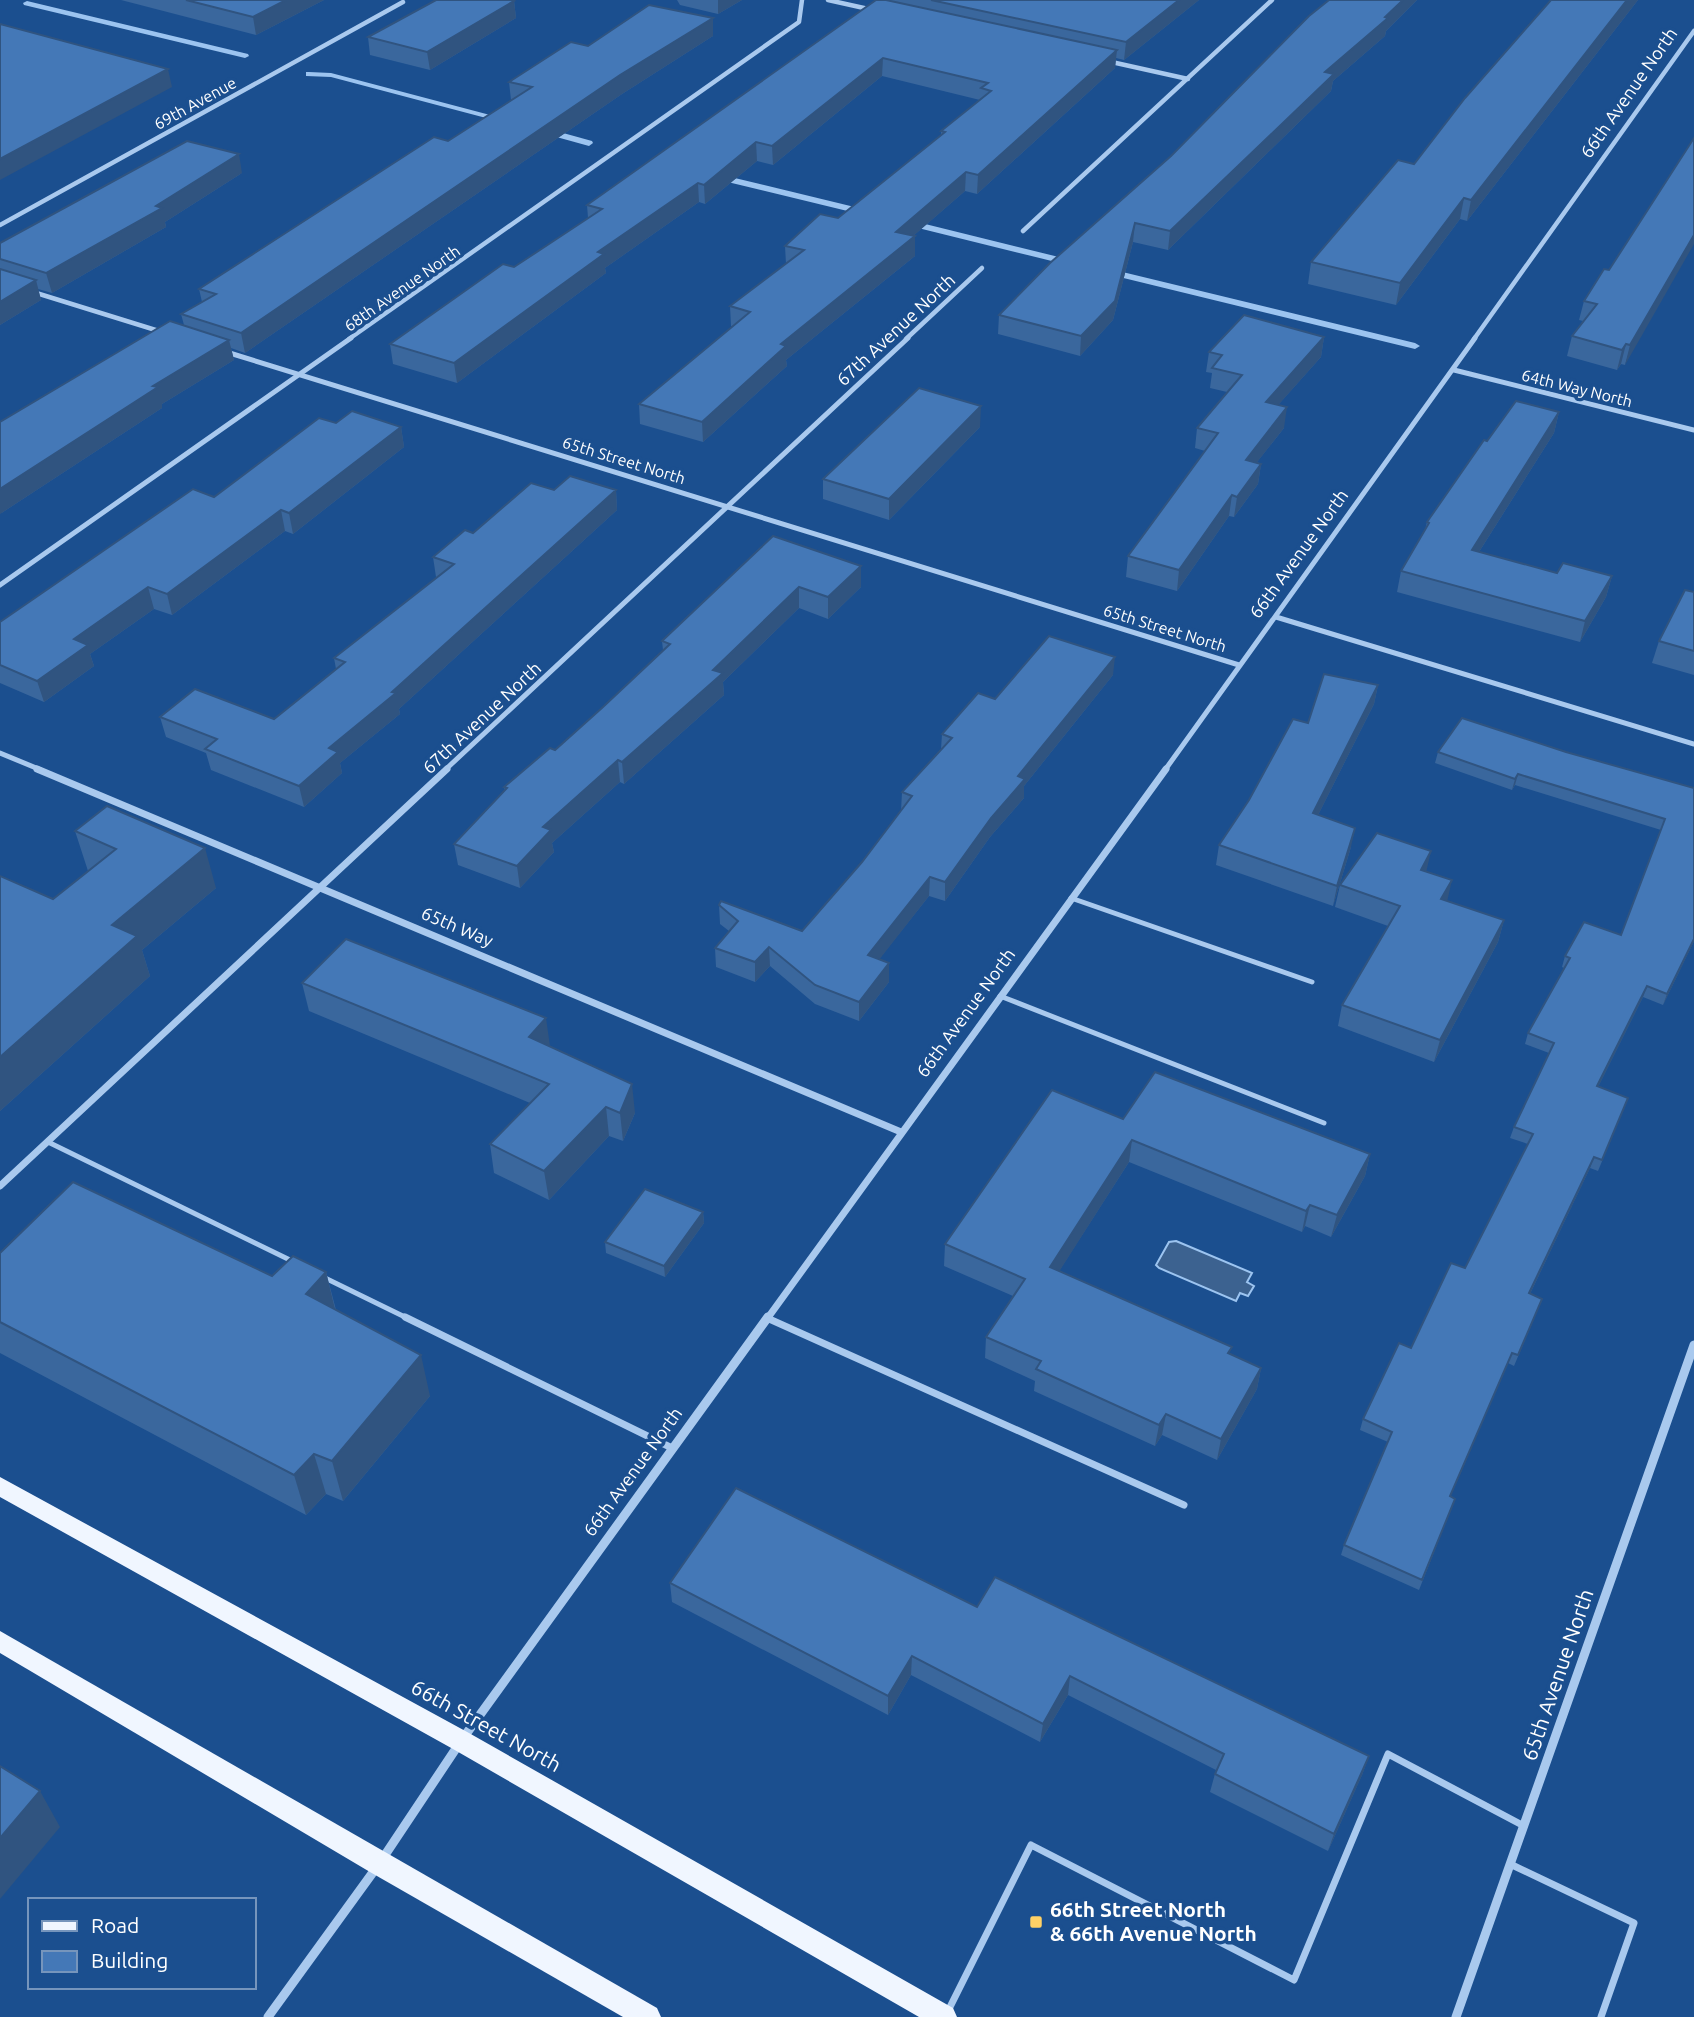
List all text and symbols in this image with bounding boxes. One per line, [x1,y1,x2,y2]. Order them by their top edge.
street label: 66th Avenue North [1576,24,1681,161]
street label: 69th Avenue [151,73,239,133]
street label: 68th Avenue North [341,241,463,335]
street label: 67th Avenue North [832,269,958,389]
street label: 64th Way North [1520,366,1634,410]
street label: 65th Street North [560,433,688,487]
street label: 66th Avenue North [1245,485,1352,622]
street label: 65th Street North [1101,601,1229,655]
street label: 67th Avenue North [418,657,544,777]
street label: 65th Way [419,902,497,950]
street label: 66th Avenue North [912,944,1019,1081]
street label: 66th Avenue North [579,1403,686,1540]
street label: 65th Avenue North [1516,1586,1598,1764]
street label: 66th Street North [407,1674,566,1776]
place label: 66th Street North & 66th Avenue North [1050,1897,1257,1945]
legend [28,1898,256,1989]
text: Road [91,1913,139,1937]
marker: 66th Street North & 66th Avenue North [1028,1914,1044,1930]
text: Building [91,1948,168,1972]

